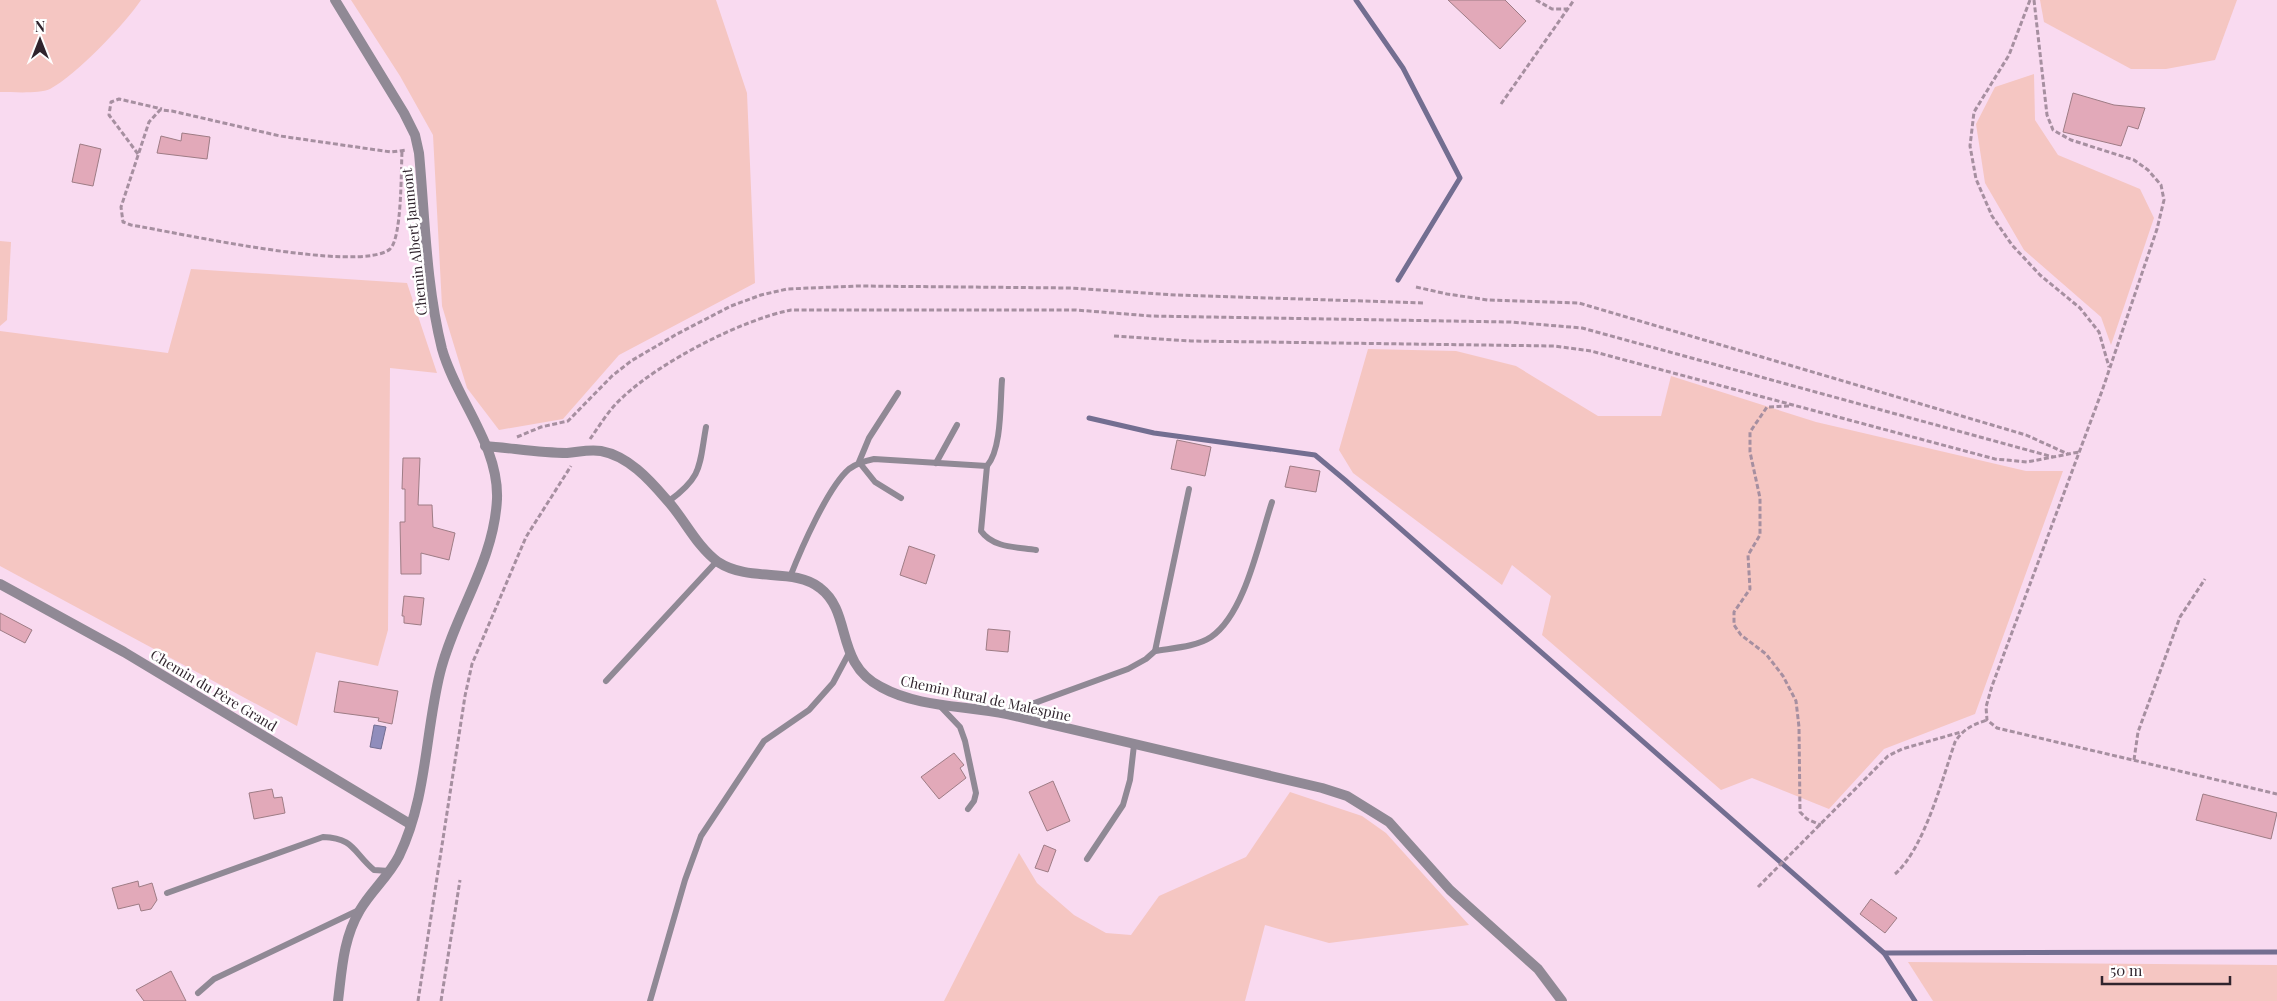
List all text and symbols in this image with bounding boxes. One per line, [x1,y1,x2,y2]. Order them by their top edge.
north arrow [15,15,65,65]
text: N [35,17,45,36]
street label: Chemin Albert Jaumont [397,166,431,317]
street label: Chemin du Père Grand [147,645,281,735]
street label: Chemin Rural de Malespine [899,671,1073,725]
scale bar [2102,954,2230,986]
text: 50 m [2110,960,2143,980]

